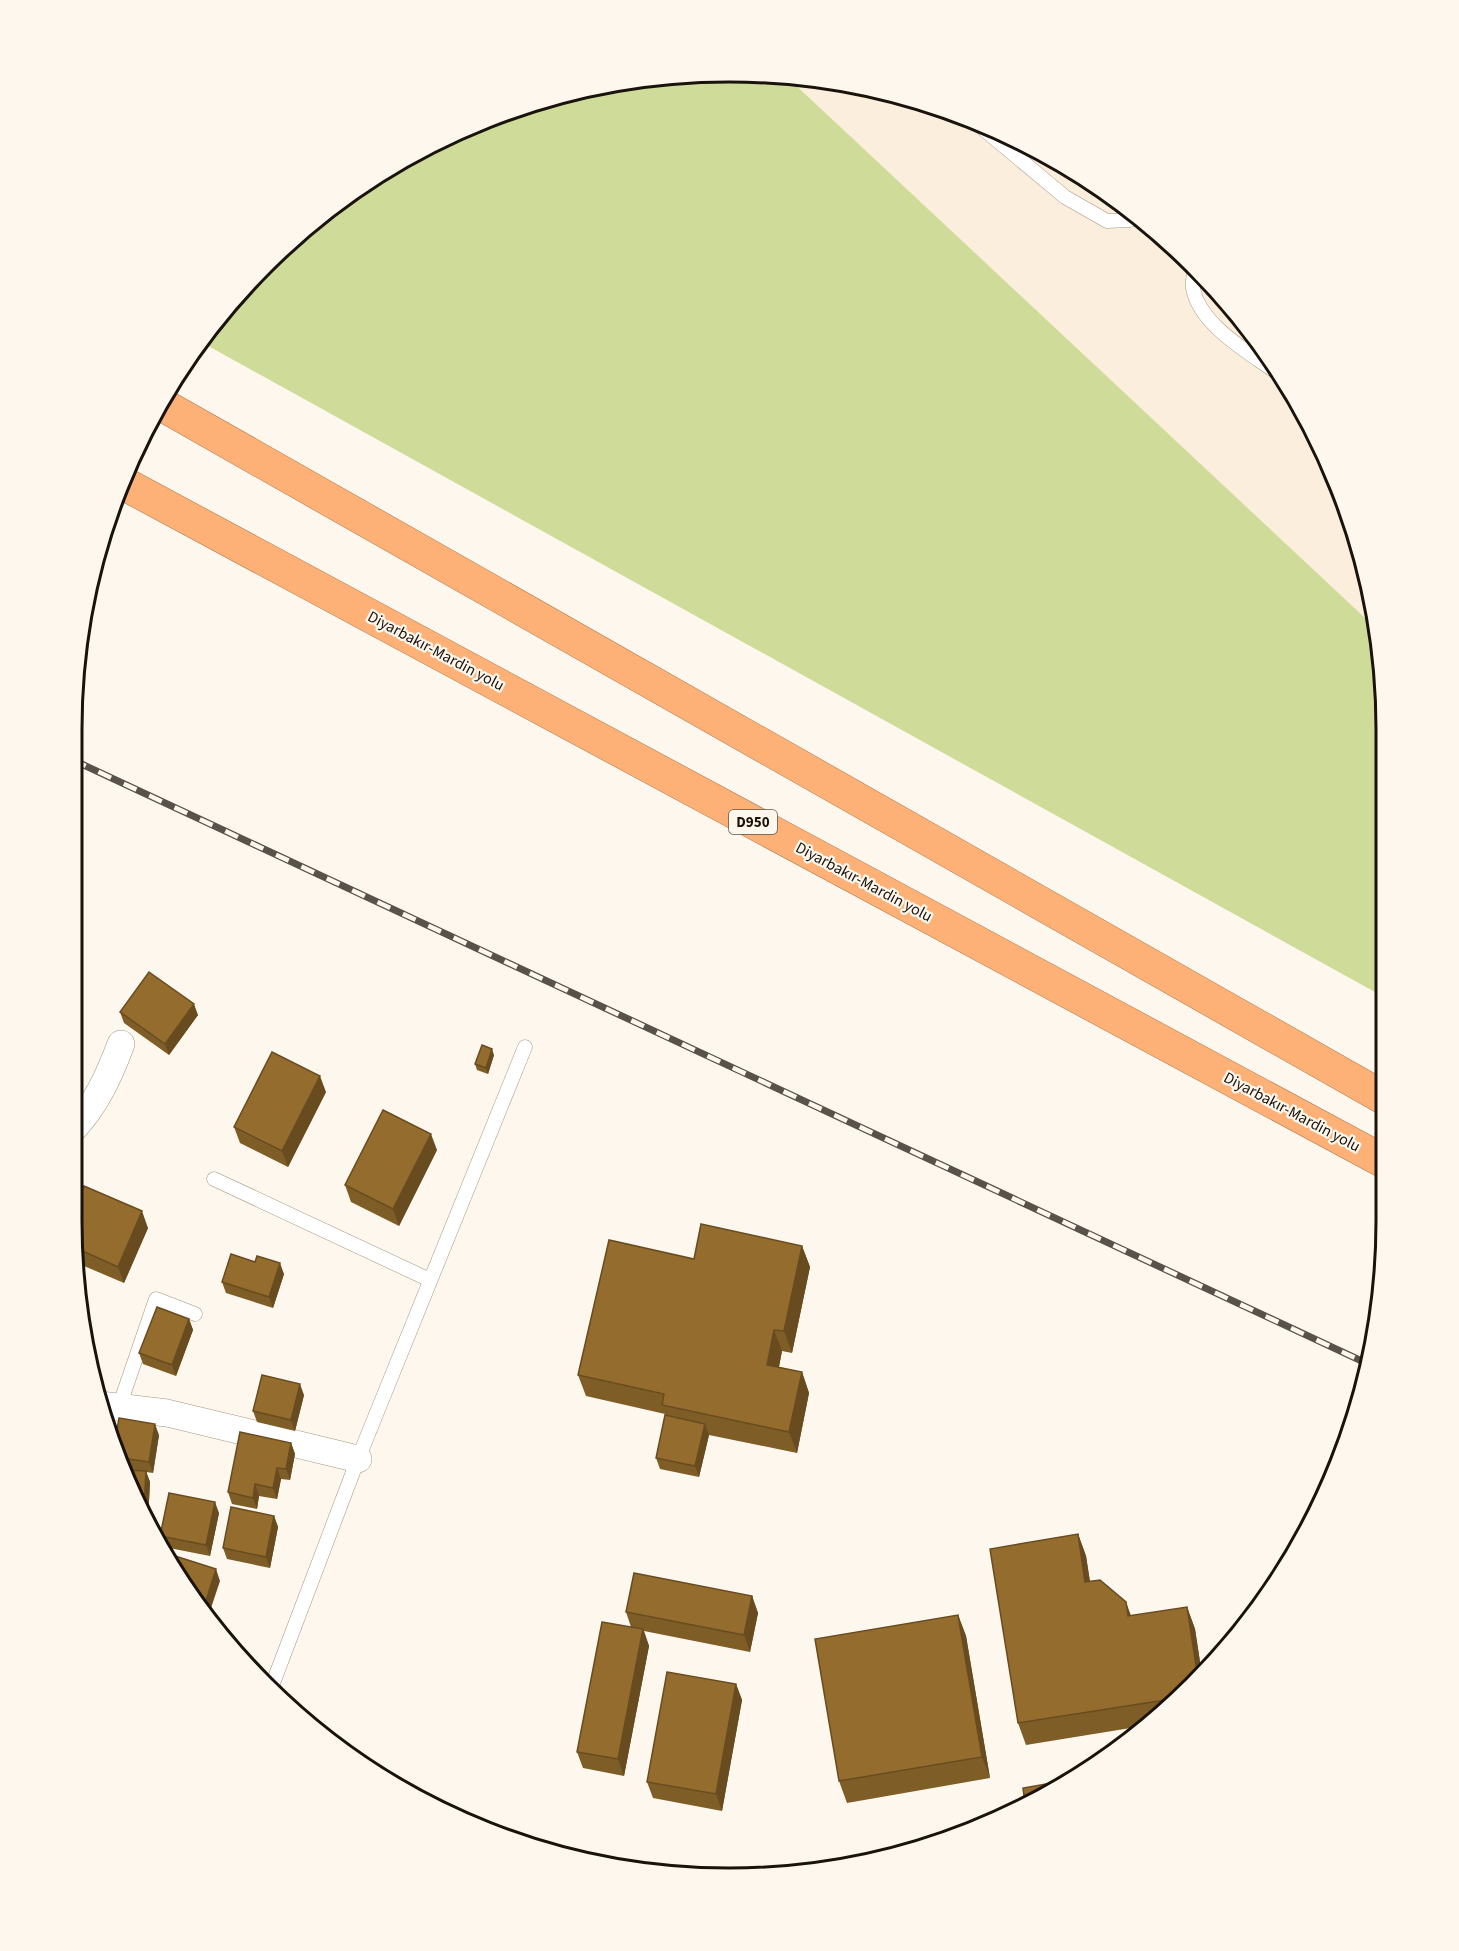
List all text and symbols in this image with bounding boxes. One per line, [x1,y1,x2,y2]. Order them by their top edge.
street label: Diyarbakır-Mardin yolu [364,606,508,696]
road number: D950 [729,810,777,834]
street label: Diyarbakır-Mardin yolu [792,837,936,927]
street label: Diyarbakır-Mardin yolu [1220,1067,1364,1157]

